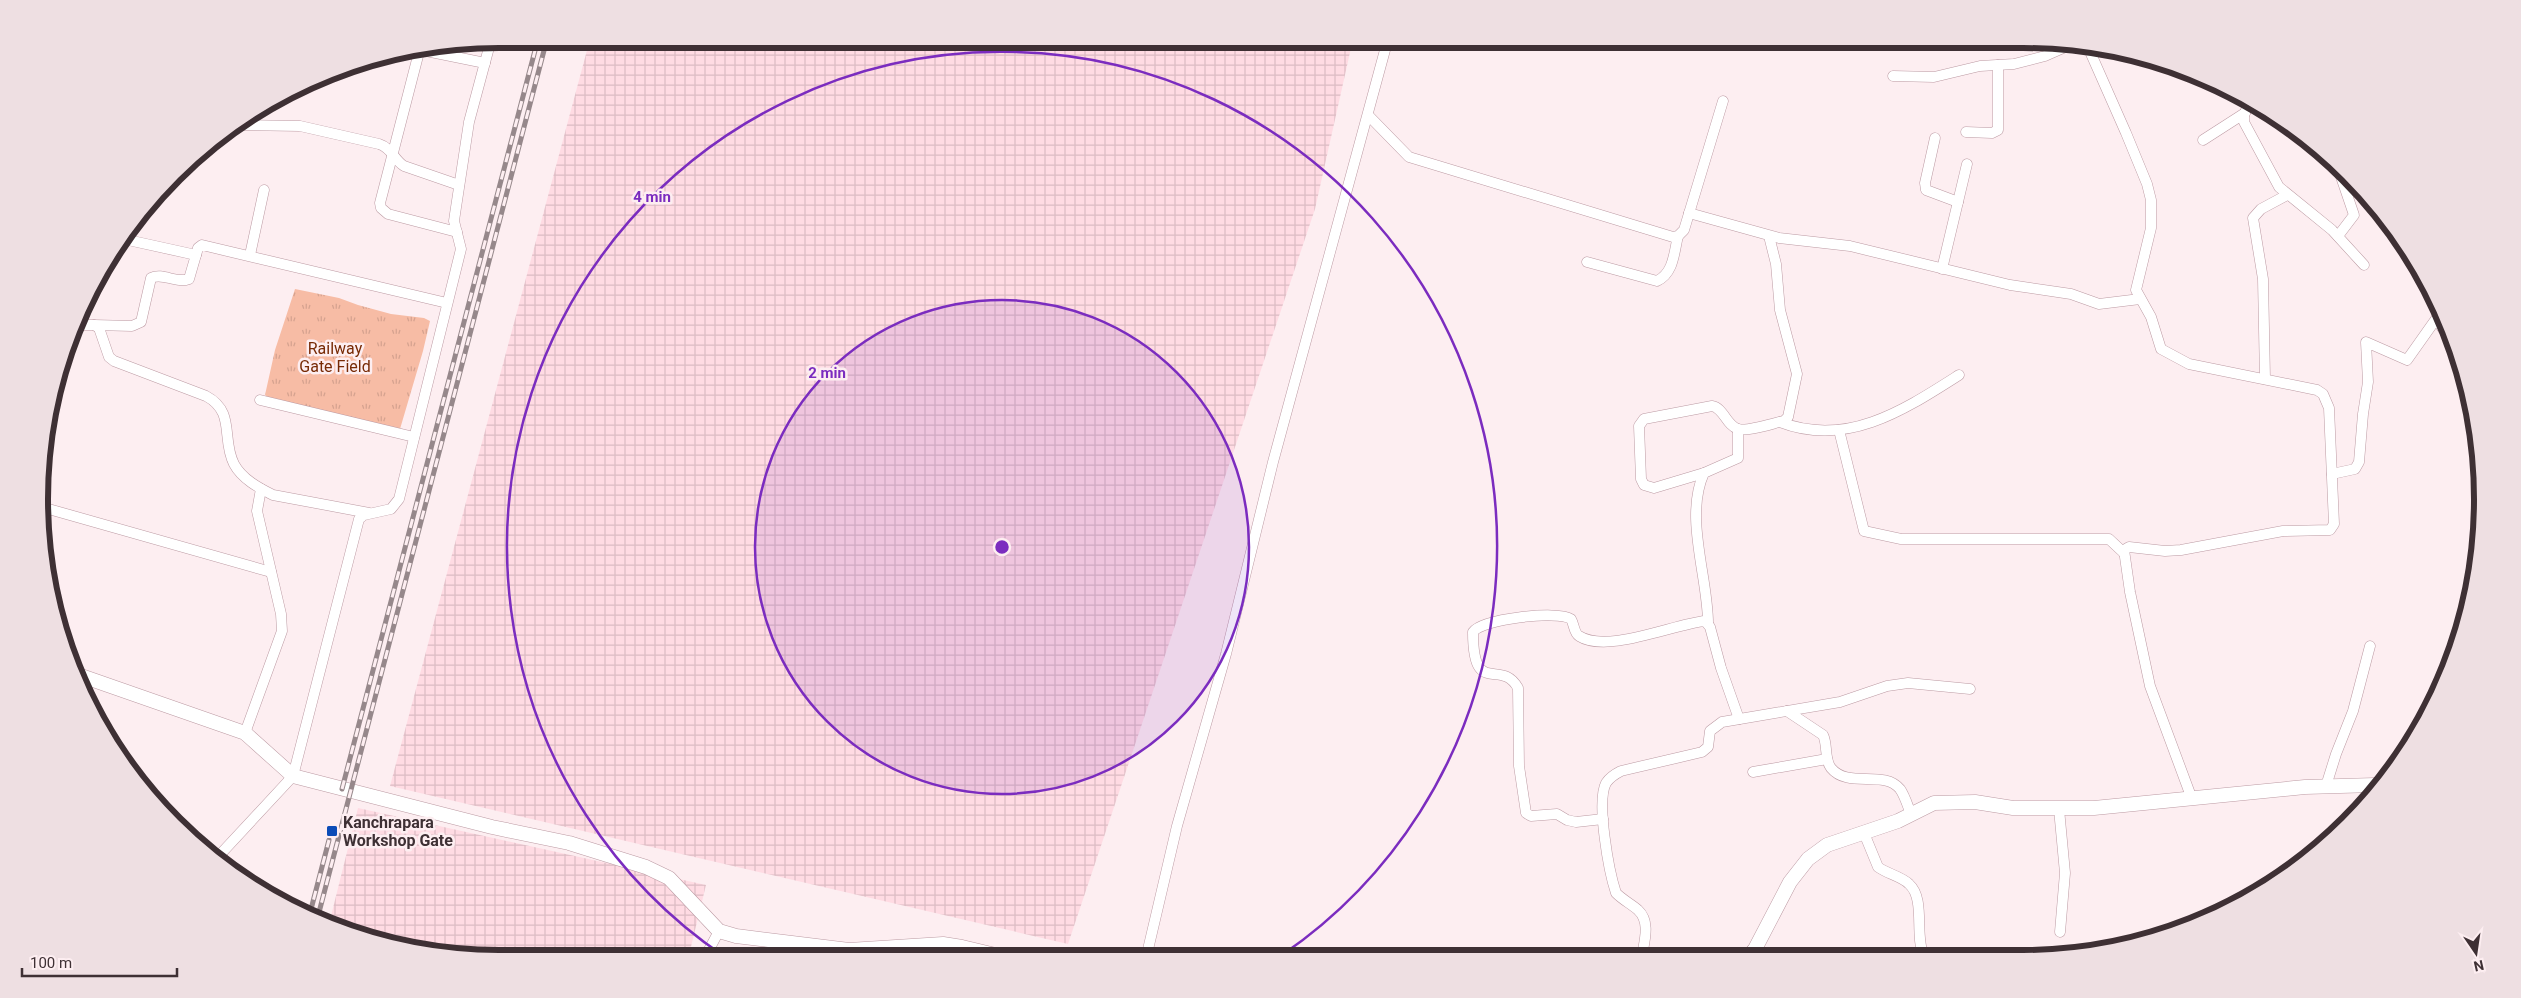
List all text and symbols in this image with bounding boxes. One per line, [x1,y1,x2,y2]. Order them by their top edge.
text: 4 min [633,188,671,206]
park label: Railway Gate Field [299,339,371,376]
text: 2 min [808,364,846,382]
centre of rings [993,538,1011,556]
place label: Kanchrapara Workshop Gate [343,813,453,850]
marker: Kanchrapara Workshop Gate [325,824,339,838]
north arrow [2451,928,2501,978]
scale bar [22,946,178,978]
text: 100 m [30,954,72,972]
text: N [2472,957,2486,975]

